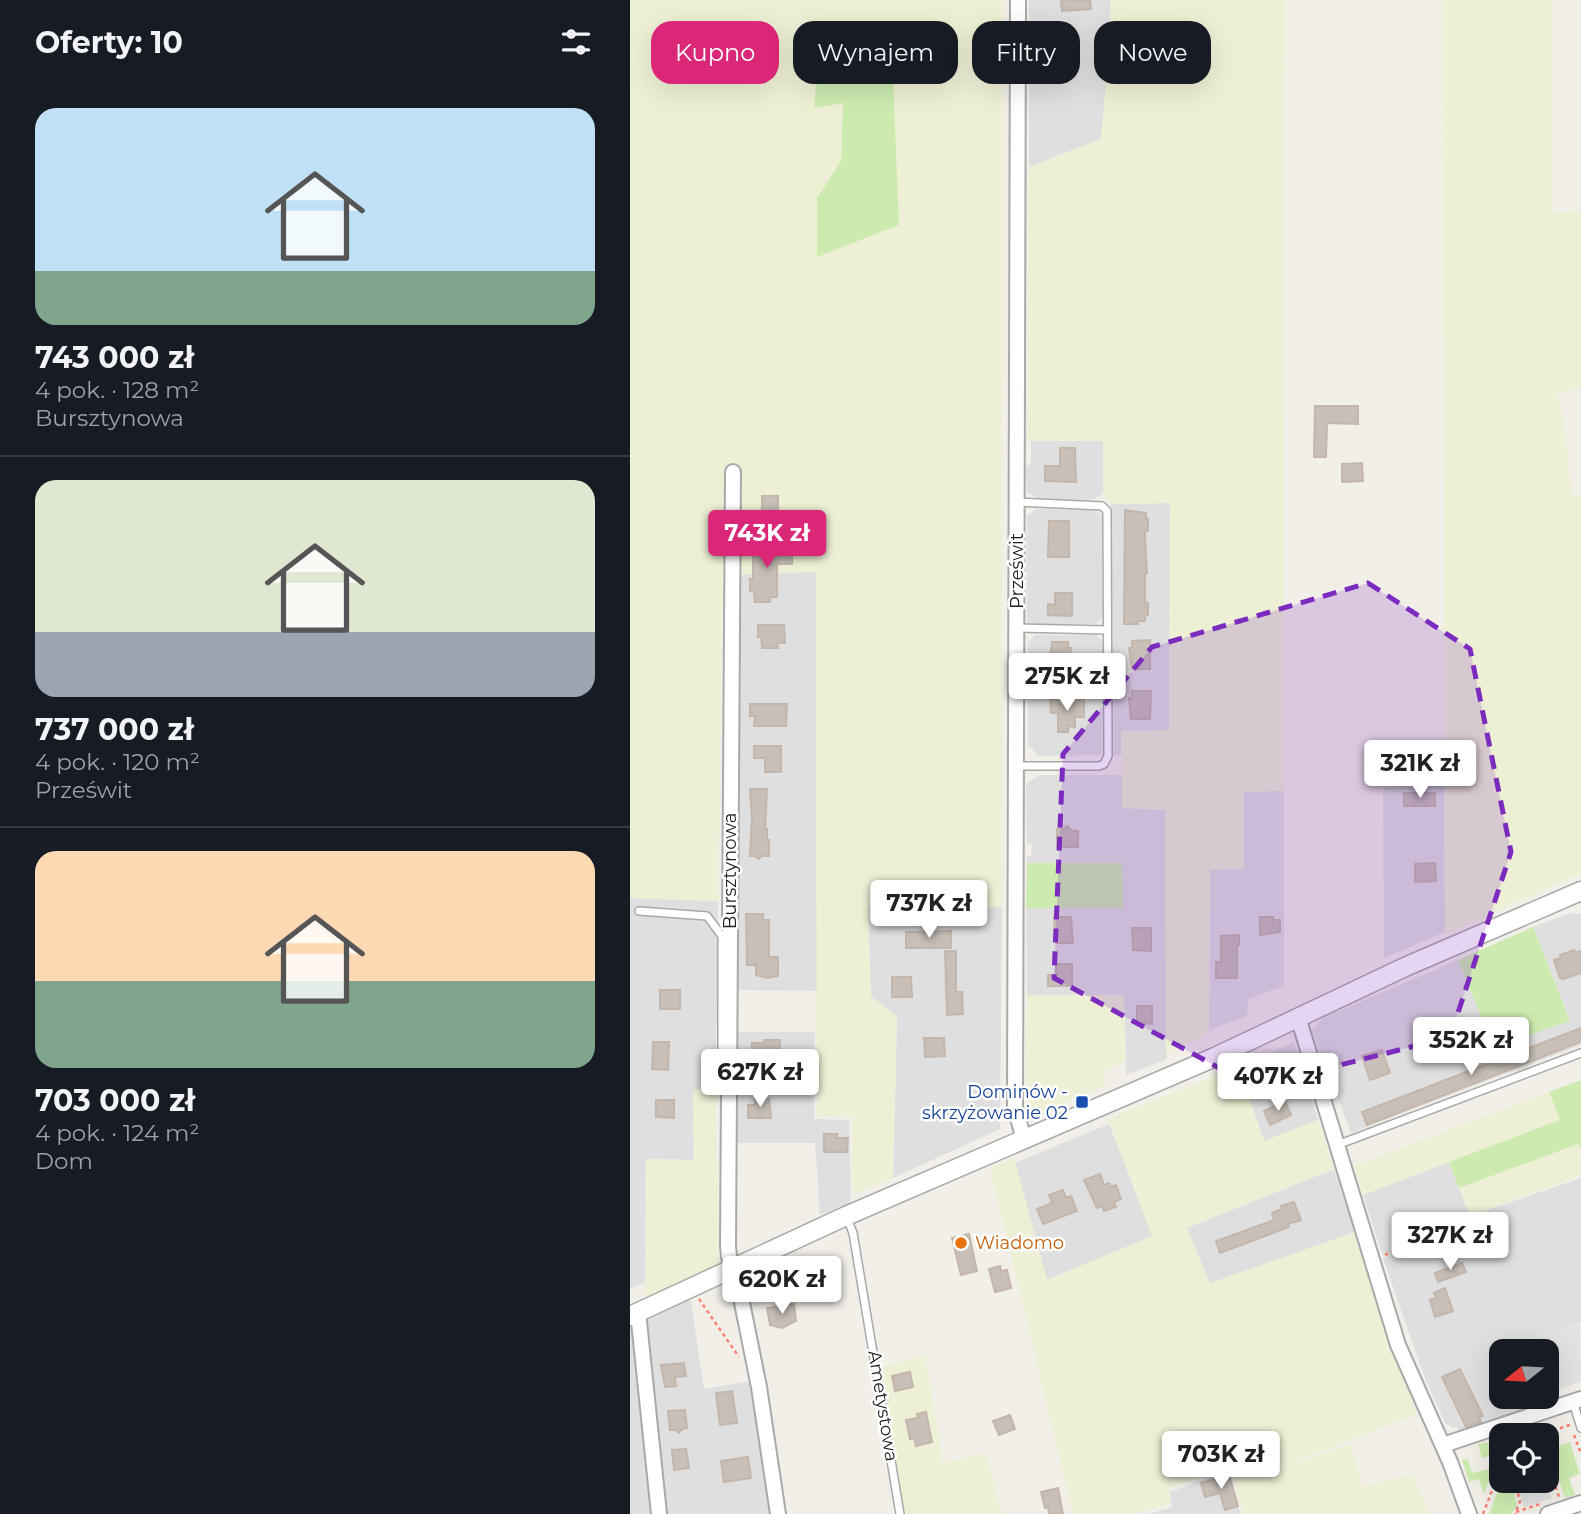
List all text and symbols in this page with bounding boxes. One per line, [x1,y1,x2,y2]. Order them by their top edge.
chip: Kupno [651,21,779,84]
chip: Wynajem [793,21,958,84]
chip: Filtry [972,21,1080,84]
chip: Nowe [1094,21,1211,84]
icon: filters [557,23,595,61]
text: Oferty: 10 [35,24,183,61]
icon: home [252,153,378,279]
text: 743 000 zł [35,339,194,376]
text: 4 pok. · 128 m² [35,376,199,404]
text: Bursztynowa [35,404,184,432]
pin: 743K zł [702,510,832,570]
text: 743K zł [724,519,810,547]
icon: home [252,525,378,651]
street label: Prześwit [1006,533,1028,609]
pin: 275K zł [1002,654,1132,713]
text: 275K zł [1025,662,1109,690]
text: 737 000 zł [35,711,194,748]
pin: 321K zł [1355,740,1485,800]
text: 4 pok. · 120 m² [35,748,200,776]
text: 321K zł [1380,749,1460,777]
text: Prześwit [35,776,132,804]
street label: Bursztynowa [719,813,741,929]
pin: 737K zł [864,880,994,940]
text: 737K zł [886,889,972,917]
icon: home [252,896,378,1022]
pin: 352K zł [1406,1018,1536,1077]
text: 352K zł [1429,1026,1513,1054]
pin: 627K zł [695,1050,825,1109]
pin: 407K zł [1213,1054,1343,1113]
text: 627K zł [717,1058,803,1086]
text: 407K zł [1233,1062,1323,1090]
place label: Dominów - skrzyżowanie 02 [922,1081,1068,1124]
text: 703 000 zł [35,1082,195,1119]
marker: Dominów - skrzyżowanie 02 [1074,1094,1090,1110]
text: 4 pok. · 124 m² [35,1119,199,1147]
text: Dom [35,1147,93,1175]
pin: 327K zł [1385,1212,1515,1272]
text: 327K zł [1408,1221,1492,1249]
place label: Wiadomo [975,1232,1064,1254]
marker: Wiadomo [953,1235,969,1251]
pin: 620K zł [717,1256,847,1316]
text: 620K zł [738,1265,826,1293]
north arrow [1489,1339,1559,1409]
map controls [1489,1339,1559,1493]
street label: Ametystowa [863,1349,903,1463]
button: locate [1489,1423,1559,1493]
pin: 703K zł [1156,1432,1286,1491]
text: 703K zł [1178,1440,1264,1468]

